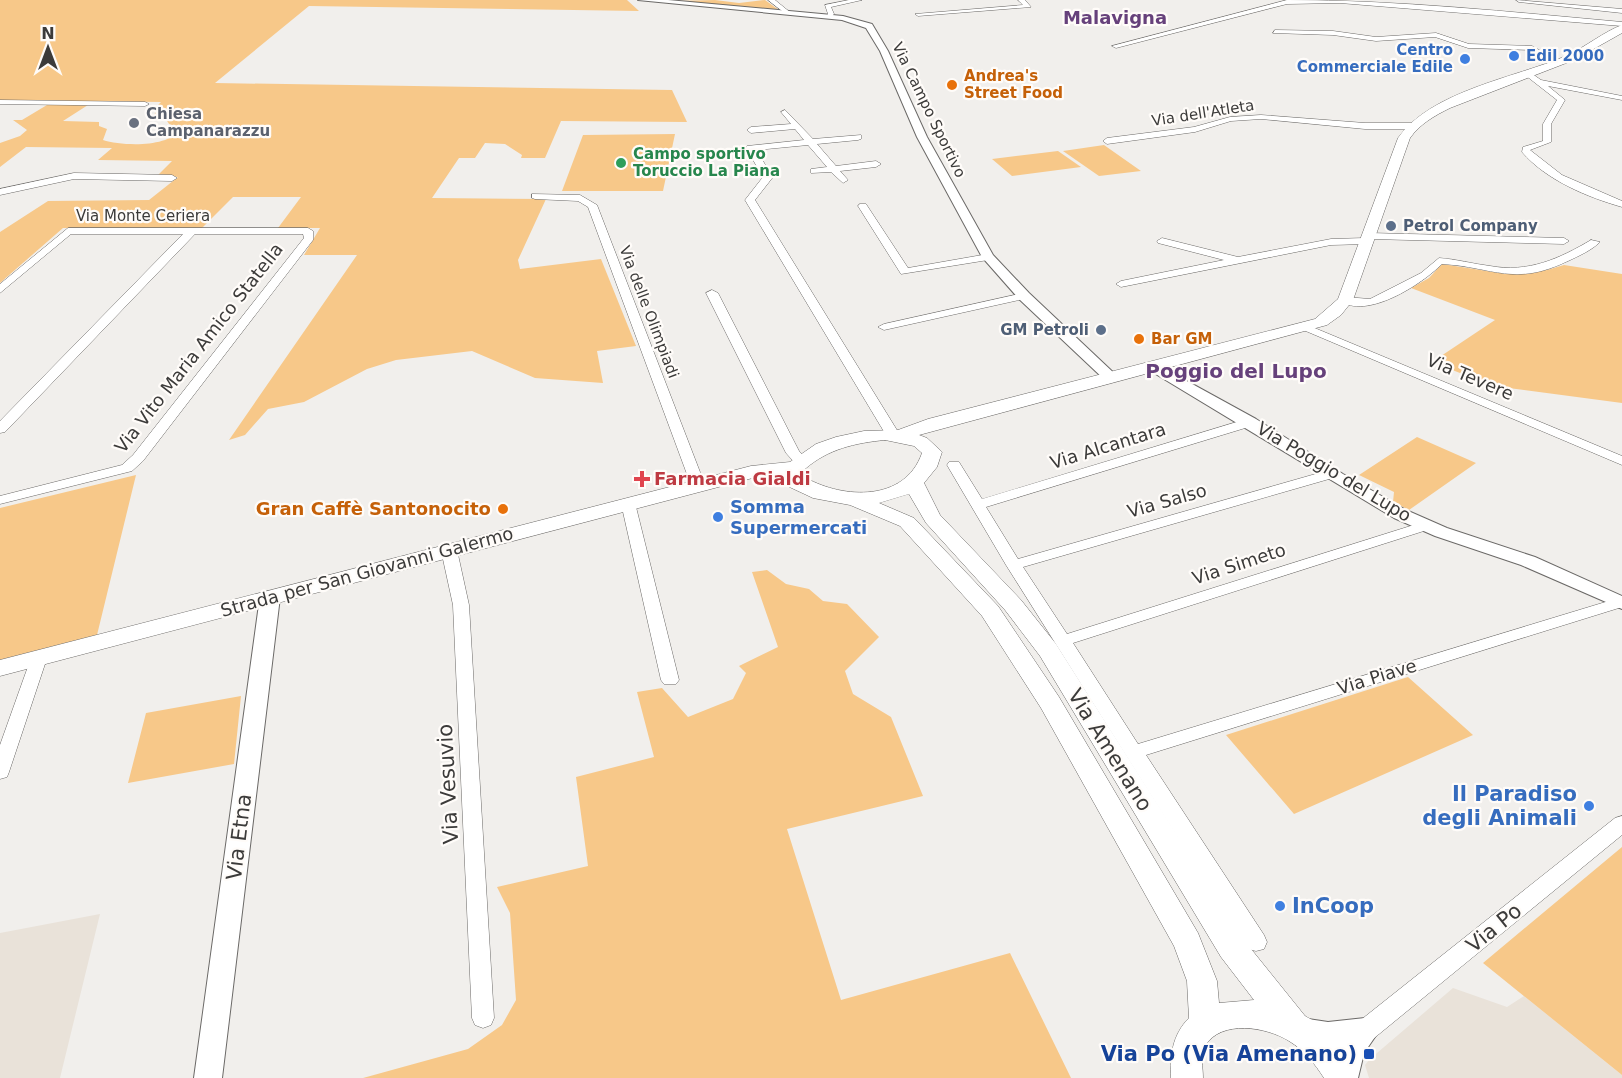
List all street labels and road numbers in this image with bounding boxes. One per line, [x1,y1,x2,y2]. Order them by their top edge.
street label: Via Campo Sportivo [888,39,970,181]
street label: Via dell'Atleta [1150,96,1256,130]
street label: Via Monte Ceriera [76,207,210,225]
street label: Via Vito Maria Amico Statella [110,239,287,457]
street label: Via delle Olimpiadi [615,243,683,381]
street label: Via Tevere [1424,349,1517,404]
street label: Via Poggio del Lupo [1253,417,1415,526]
street label: Via Alcantara [1047,418,1168,473]
street label: Via Salso [1125,479,1209,522]
street label: Strada per San Giovanni Galermo [218,522,516,621]
street label: Via Simeto [1190,539,1288,588]
street label: Via Piave [1335,655,1419,699]
street label: Via Amenano [1063,685,1157,815]
street label: Via Vesuvio [433,723,463,845]
street label: Via Etna [222,792,256,882]
street label: Via Po [1462,899,1526,957]

